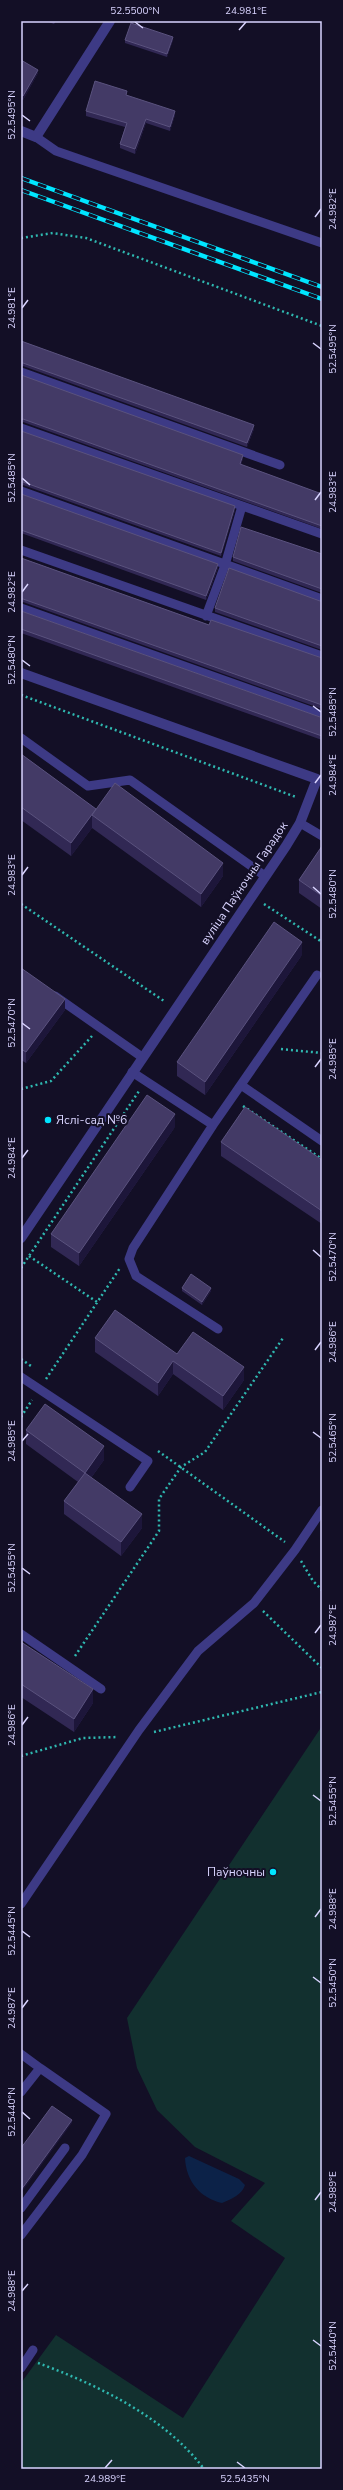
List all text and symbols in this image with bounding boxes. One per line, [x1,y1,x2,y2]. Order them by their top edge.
text: 52.5500°N [110,4,160,18]
text: 24.981°E [225,4,267,18]
text: 52.5495°N [5,90,19,140]
text: 24.982°E [326,188,340,230]
text: 24.981°E [5,287,19,329]
text: 52.5495°N [326,324,340,374]
text: 52.5485°N [5,453,19,503]
text: 24.983°E [326,471,340,513]
text: 24.982°E [5,571,19,613]
text: 52.5480°N [5,635,19,685]
text: 52.5485°N [326,687,340,737]
text: 24.984°E [326,754,340,796]
street label: вуліца Паўночны Гарадок [197,818,292,948]
text: 24.983°E [5,854,19,896]
text: 52.5480°N [326,869,340,919]
text: 52.5470°N [5,998,19,1048]
text: 24.985°E [326,1038,340,1080]
place label: Яслі-сад №6 [56,1112,127,1128]
marker: Яслі-сад №6 [43,1115,53,1125]
text: 24.984°E [5,1137,19,1179]
text: 52.5470°N [326,1232,340,1282]
text: 24.986°E [326,1321,340,1363]
text: 52.5465°N [326,1413,340,1463]
text: 24.985°E [5,1420,19,1462]
text: 52.5455°N [5,1543,19,1593]
text: 24.987°E [326,1604,340,1646]
text: 24.986°E [5,1704,19,1746]
text: 52.5455°N [326,1776,340,1826]
place label: Паўночны [207,1864,265,1880]
marker: Паўночны [268,1867,278,1877]
text: 24.988°E [326,1888,340,1930]
text: 52.5445°N [5,1906,19,1956]
text: 52.5450°N [326,1958,340,2008]
text: 24.987°E [5,1987,19,2029]
text: 52.5440°N [5,2087,19,2137]
text: 24.989°E [326,2171,340,2213]
text: 24.988°E [5,2270,19,2312]
text: 52.5440°N [326,2321,340,2371]
text: 24.989°E [84,2472,126,2486]
text: 52.5435°N [220,2472,270,2486]

